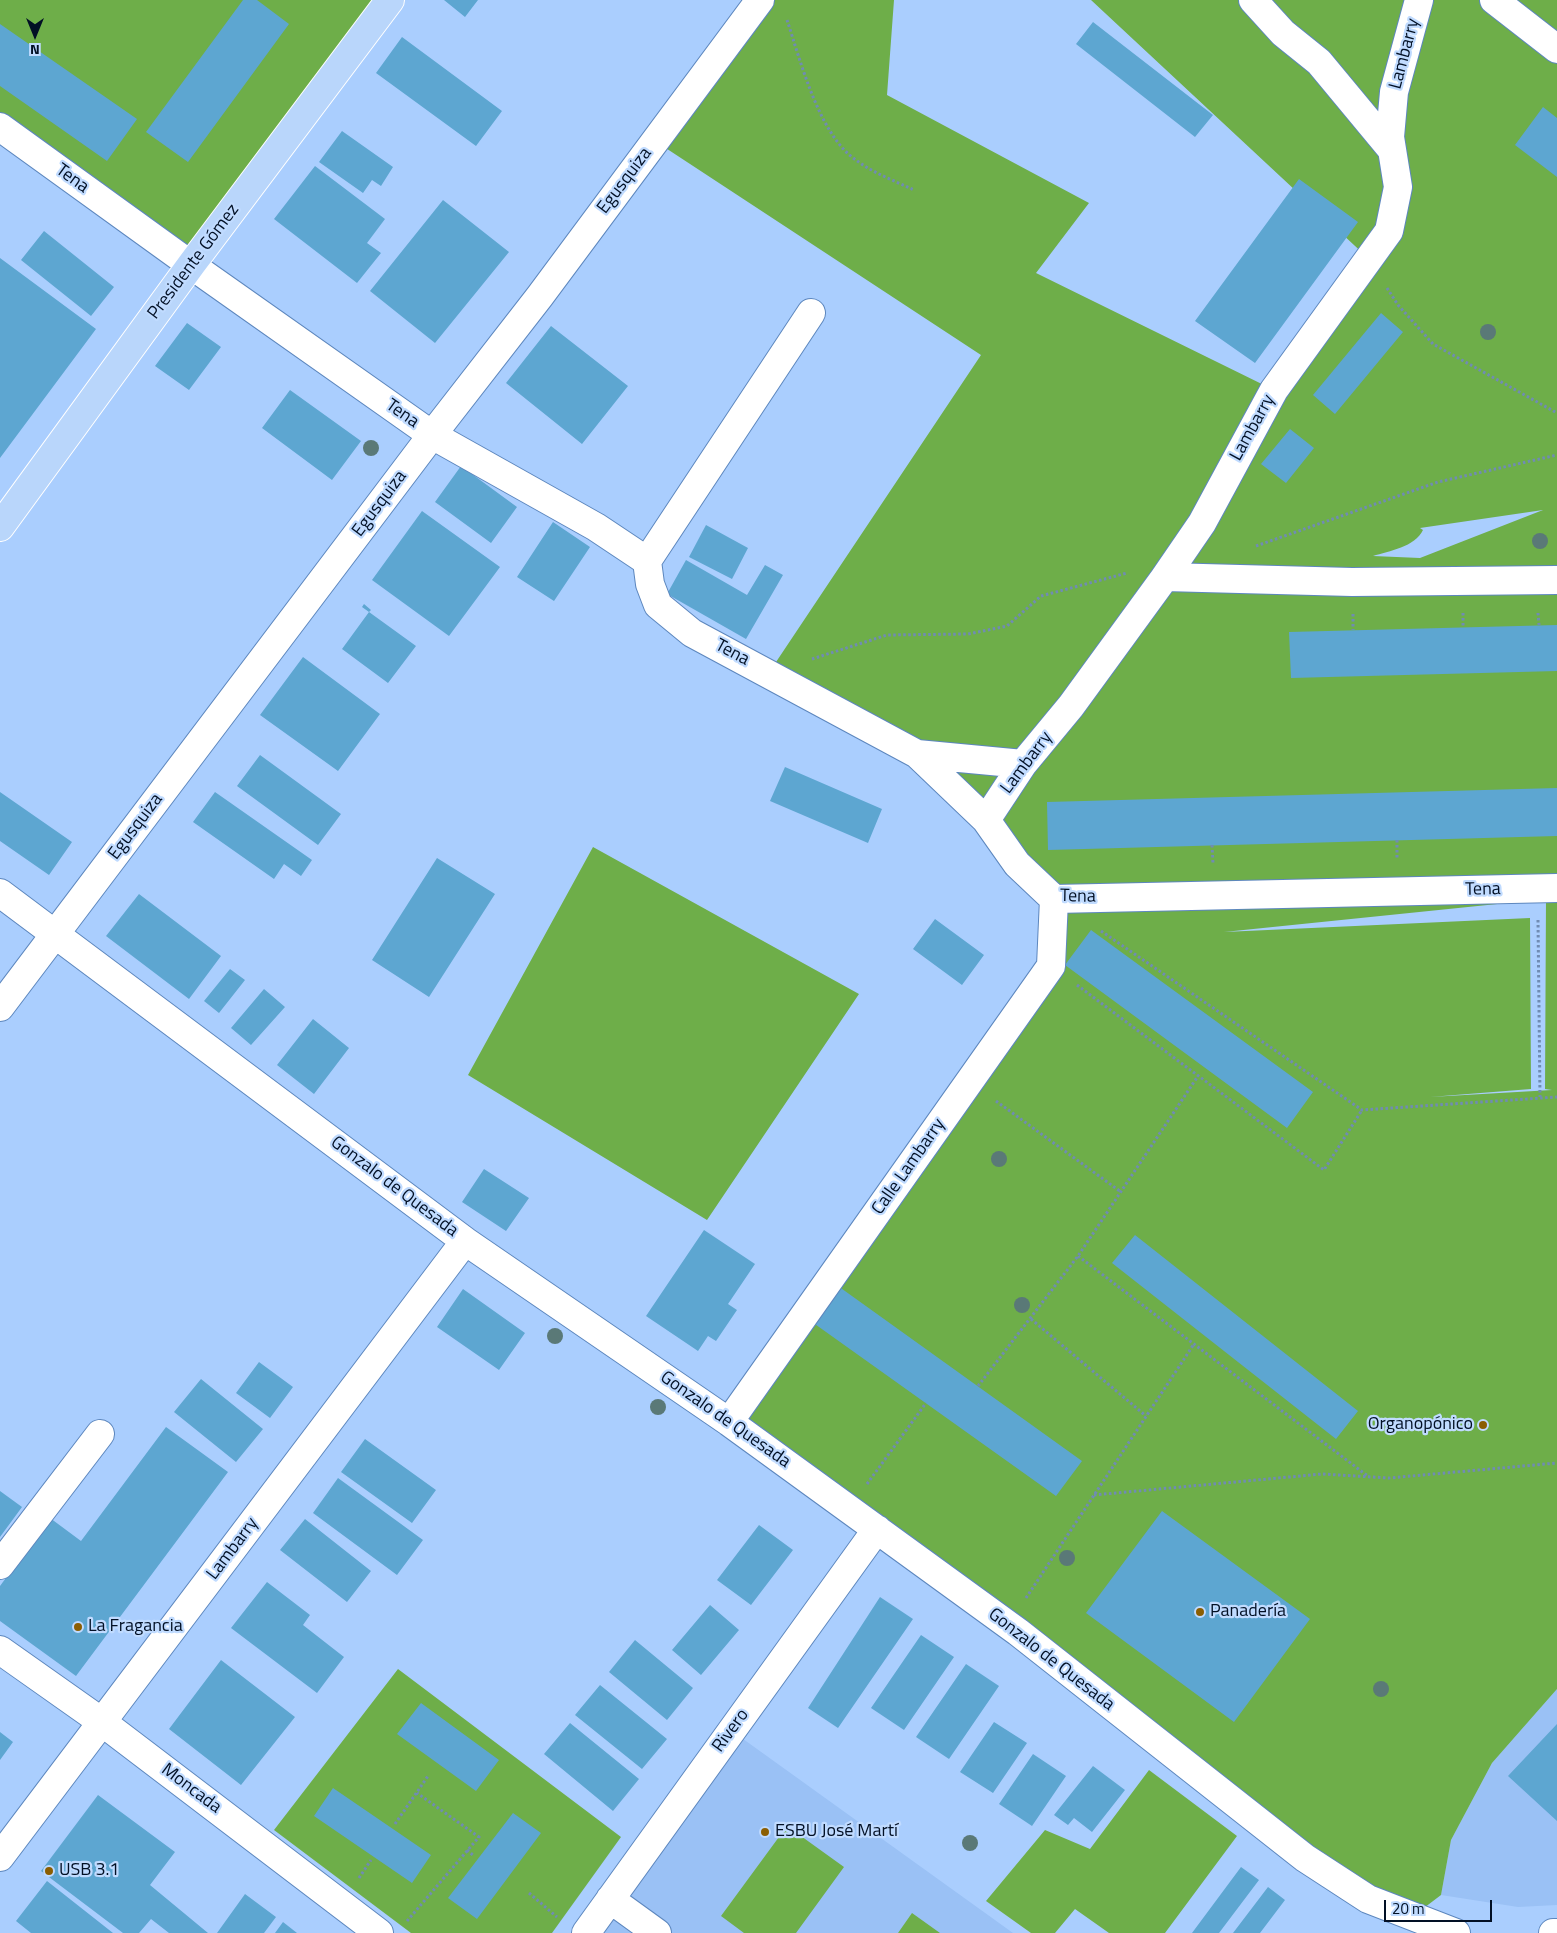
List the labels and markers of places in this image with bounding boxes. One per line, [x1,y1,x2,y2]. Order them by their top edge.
place label: Organopónico [1368,1414,1473,1436]
marker: Organopónico [1477,1419,1489,1431]
place label: Panadería [1210,1601,1286,1623]
marker: Panadería [1194,1606,1206,1618]
place label: La Fragancia [88,1616,183,1638]
marker: La Fragancia [72,1621,84,1633]
place label: ESBU José Martí [775,1821,898,1843]
marker: ESBU José Martí [759,1826,771,1838]
place label: USB 3.1 [59,1860,119,1882]
marker: USB 3.1 [43,1865,55,1877]

